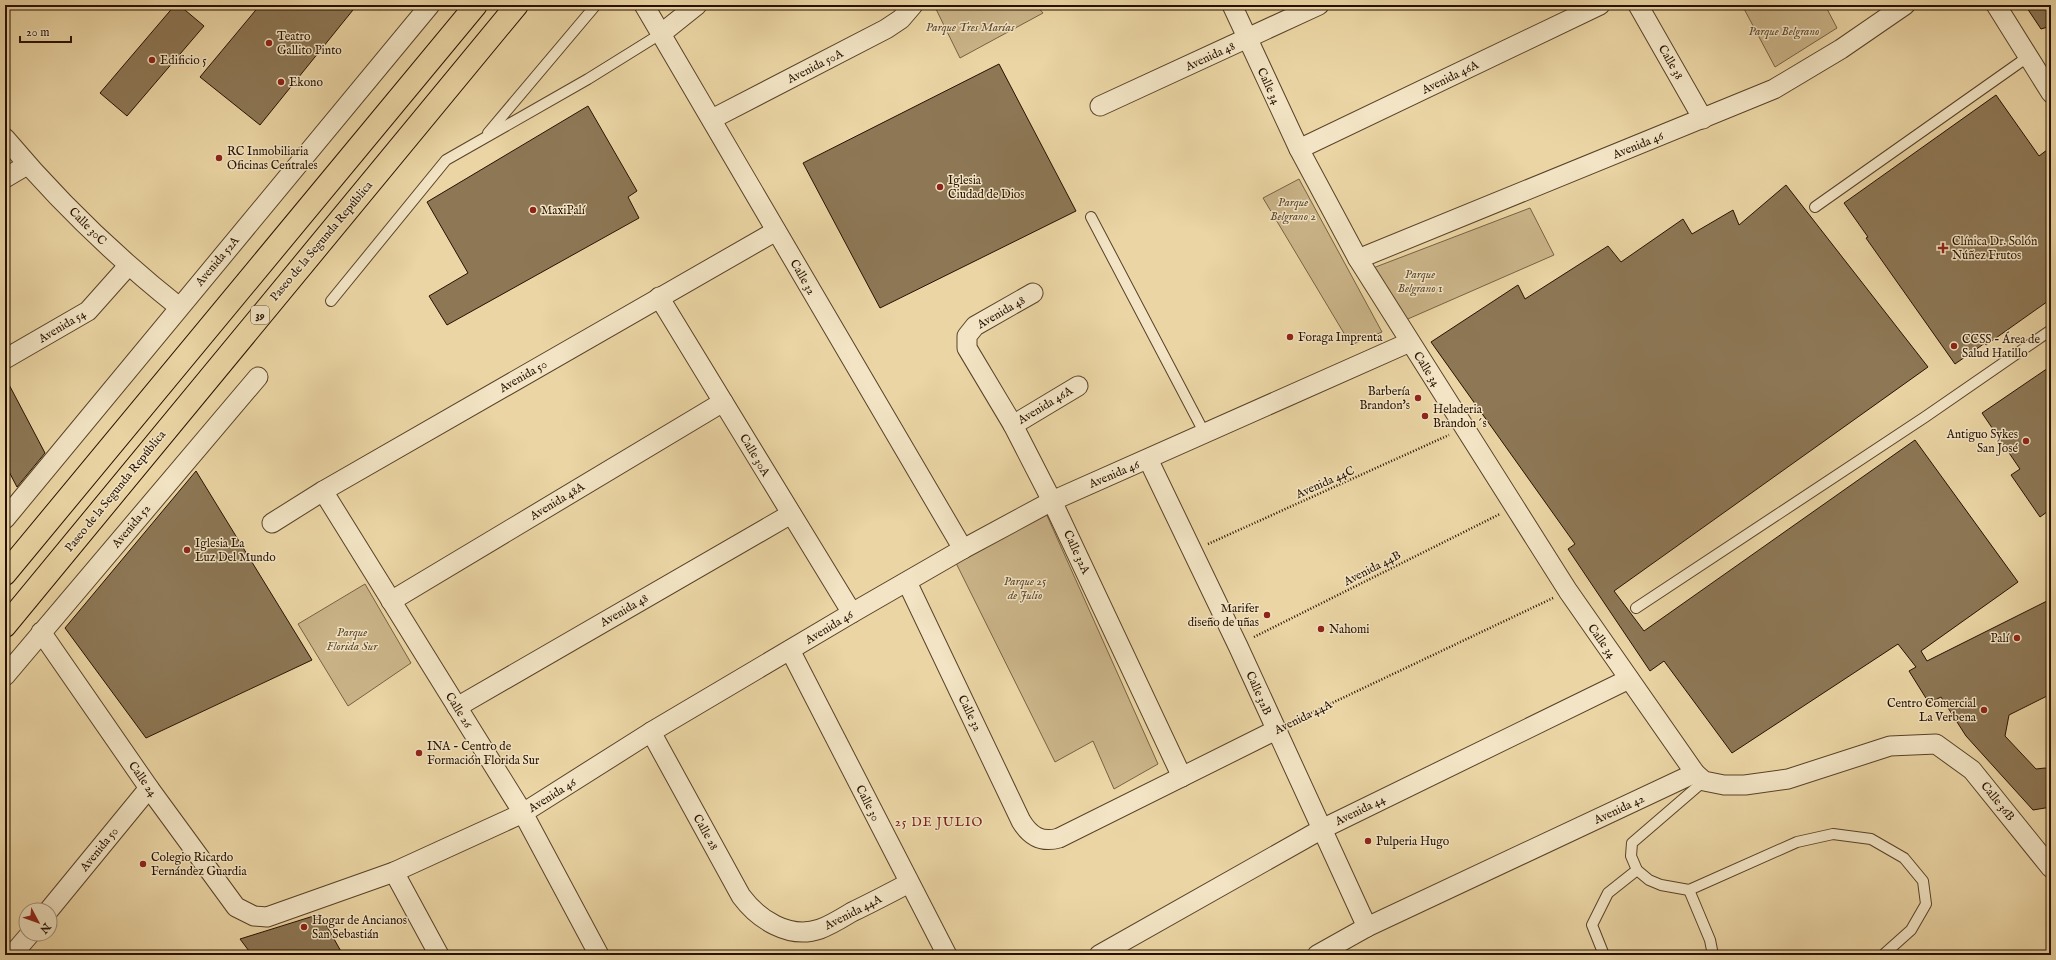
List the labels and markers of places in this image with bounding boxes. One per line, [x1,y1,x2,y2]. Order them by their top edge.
place label: Teatro Gallito Pinto [277,29,342,58]
marker: Teatro Gallito Pinto [264,38,274,48]
place label: Edificio 5 [160,53,207,68]
marker: Edificio 5 [147,55,157,65]
place label: Ekono [289,75,323,90]
marker: Ekono [276,77,286,87]
place label: RC Inmobiliaria Oficinas Centrales [227,144,318,173]
marker: RC Inmobiliaria Oficinas Centrales [214,153,224,163]
place label: Iglesia Ciudad de Dios [948,173,1025,202]
marker: Iglesia Ciudad de Dios [935,182,945,192]
place label: MaxiPalí [541,203,586,218]
marker: MaxiPalí [528,205,538,215]
place label: Clínica Dr. Solón Núñez Frutos [1952,234,2038,263]
marker: Clínica Dr. Solón Núñez Frutos [1937,242,1949,254]
place label: Foraga Imprenta [1298,330,1383,346]
place label: CCSS - Área de Salud Hatillo [1962,331,2040,361]
marker: Foraga Imprenta [1285,332,1295,342]
marker: CCSS - Área de Salud Hatillo [1949,341,1959,351]
place label: Barbería Brandon's [1359,384,1411,413]
marker: Barbería Brandon's [1413,393,1423,403]
place label: Heladeria Brandon´s [1433,402,1487,431]
marker: Heladeria Brandon´s [1420,411,1430,421]
place label: Antiguo Sykes San José [1946,427,2018,457]
marker: Antiguo Sykes San José [2021,436,2031,446]
place label: Iglesia La Luz Del Mundo [195,536,276,565]
marker: Iglesia La Luz Del Mundo [182,545,192,555]
place label: Marifer diseño de uñas [1188,601,1260,630]
marker: Marifer diseño de uñas [1262,610,1272,620]
place label: Nahomi [1329,622,1370,637]
marker: Nahomi [1316,624,1326,634]
place label: Palí [1990,631,2010,646]
marker: Palí [2012,633,2022,643]
place label: Centro Comercial La Verbena [1887,696,1977,725]
marker: Centro Comercial La Verbena [1979,705,1989,715]
place label: INA - Centro de Formación Florida Sur [427,739,540,768]
marker: INA - Centro de Formación Florida Sur [414,748,424,758]
place label: Pulperia Hugo [1376,834,1450,850]
marker: Pulperia Hugo [1363,836,1373,846]
place label: Colegio Ricardo Fernández Guardia [151,850,247,879]
marker: Colegio Ricardo Fernández Guardia [138,859,148,869]
place label: Hogar de Ancianos San Sebastián [312,913,407,942]
marker: Hogar de Ancianos San Sebastián [299,922,309,932]

